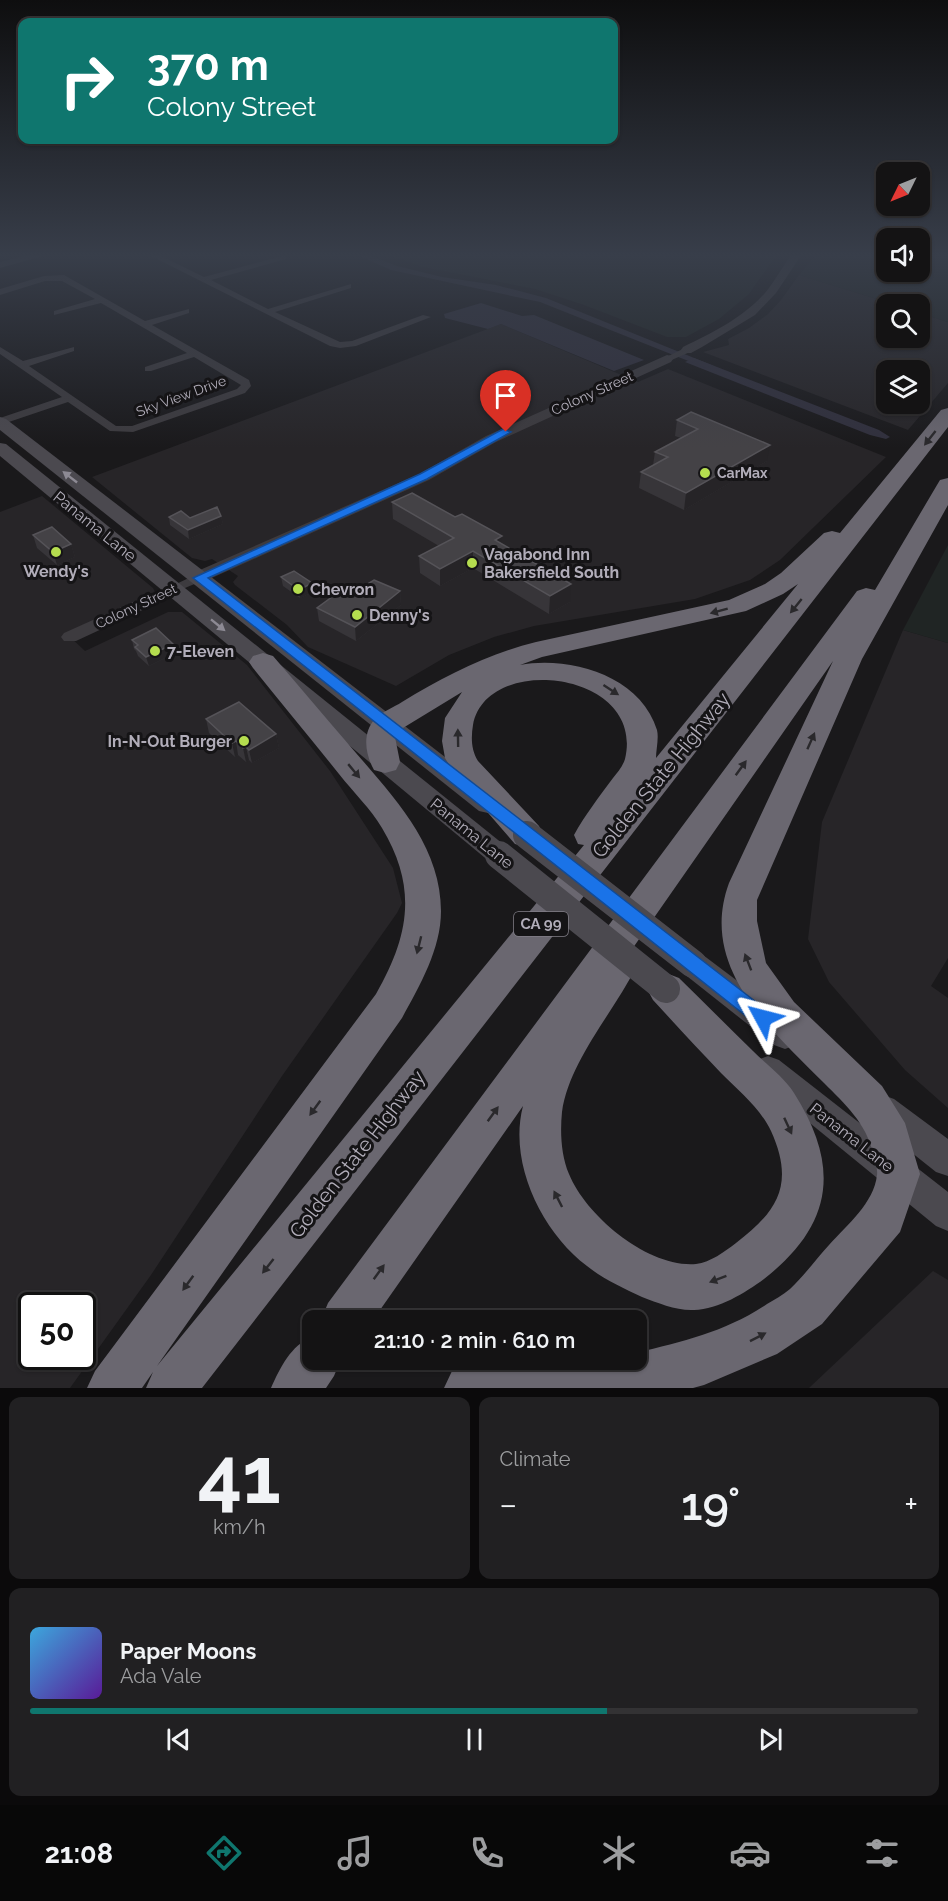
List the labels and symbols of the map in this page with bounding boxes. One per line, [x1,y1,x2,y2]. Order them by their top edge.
north arrow [876,162,930,216]
street label: Colony Street [549,368,636,418]
pin [480,370,531,432]
street label: Sky View Drive [134,372,228,420]
one-way arrow [923,430,936,446]
place label: CarMax [717,465,768,481]
marker: CarMax [698,466,712,480]
one-way arrow [63,472,78,484]
street label: Panama Lane [49,487,140,566]
marker: Wendy's [49,545,63,559]
place label: Vagabond Inn Bakersfield South [484,545,619,582]
marker: Vagabond Inn Bakersfield South [465,556,479,570]
place label: Wendy's [23,562,89,581]
street label: Colony Street [93,580,179,632]
place label: Chevron [310,580,374,599]
marker: Chevron [291,582,305,596]
one-way arrow [791,598,803,613]
place label: Denny's [369,606,430,625]
one-way arrow [710,607,728,616]
marker: Denny's [350,608,364,622]
one-way arrow [210,619,226,632]
place label: 7-Eleven [167,642,234,661]
marker: 7-Eleven [148,644,162,658]
one-way arrow [602,685,619,696]
street label: Golden State Highway [587,687,735,863]
one-way arrow [453,729,463,748]
place label: In-N-Out Burger [107,732,232,751]
one-way arrow [806,732,816,750]
marker: In-N-Out Burger [237,734,251,748]
one-way arrow [735,760,747,776]
one-way arrow [348,763,361,779]
street label: Panama Lane [426,794,517,873]
road number: CA 99 [514,912,568,936]
one-way arrow [414,936,423,954]
one-way arrow [743,953,752,971]
position arrow [731,986,795,1050]
street label: Golden State Highway [284,1065,430,1242]
street label: Panama Lane [806,1099,897,1176]
one-way arrow [309,1100,321,1116]
one-way arrow [487,1106,499,1122]
one-way arrow [783,1117,792,1134]
one-way arrow [553,1190,563,1207]
one-way arrow [262,1259,274,1274]
one-way arrow [373,1265,385,1281]
one-way arrow [709,1275,727,1284]
one-way arrow [183,1276,195,1291]
speed limit sign: 50 [18,1292,96,1370]
one-way arrow [749,1332,766,1342]

